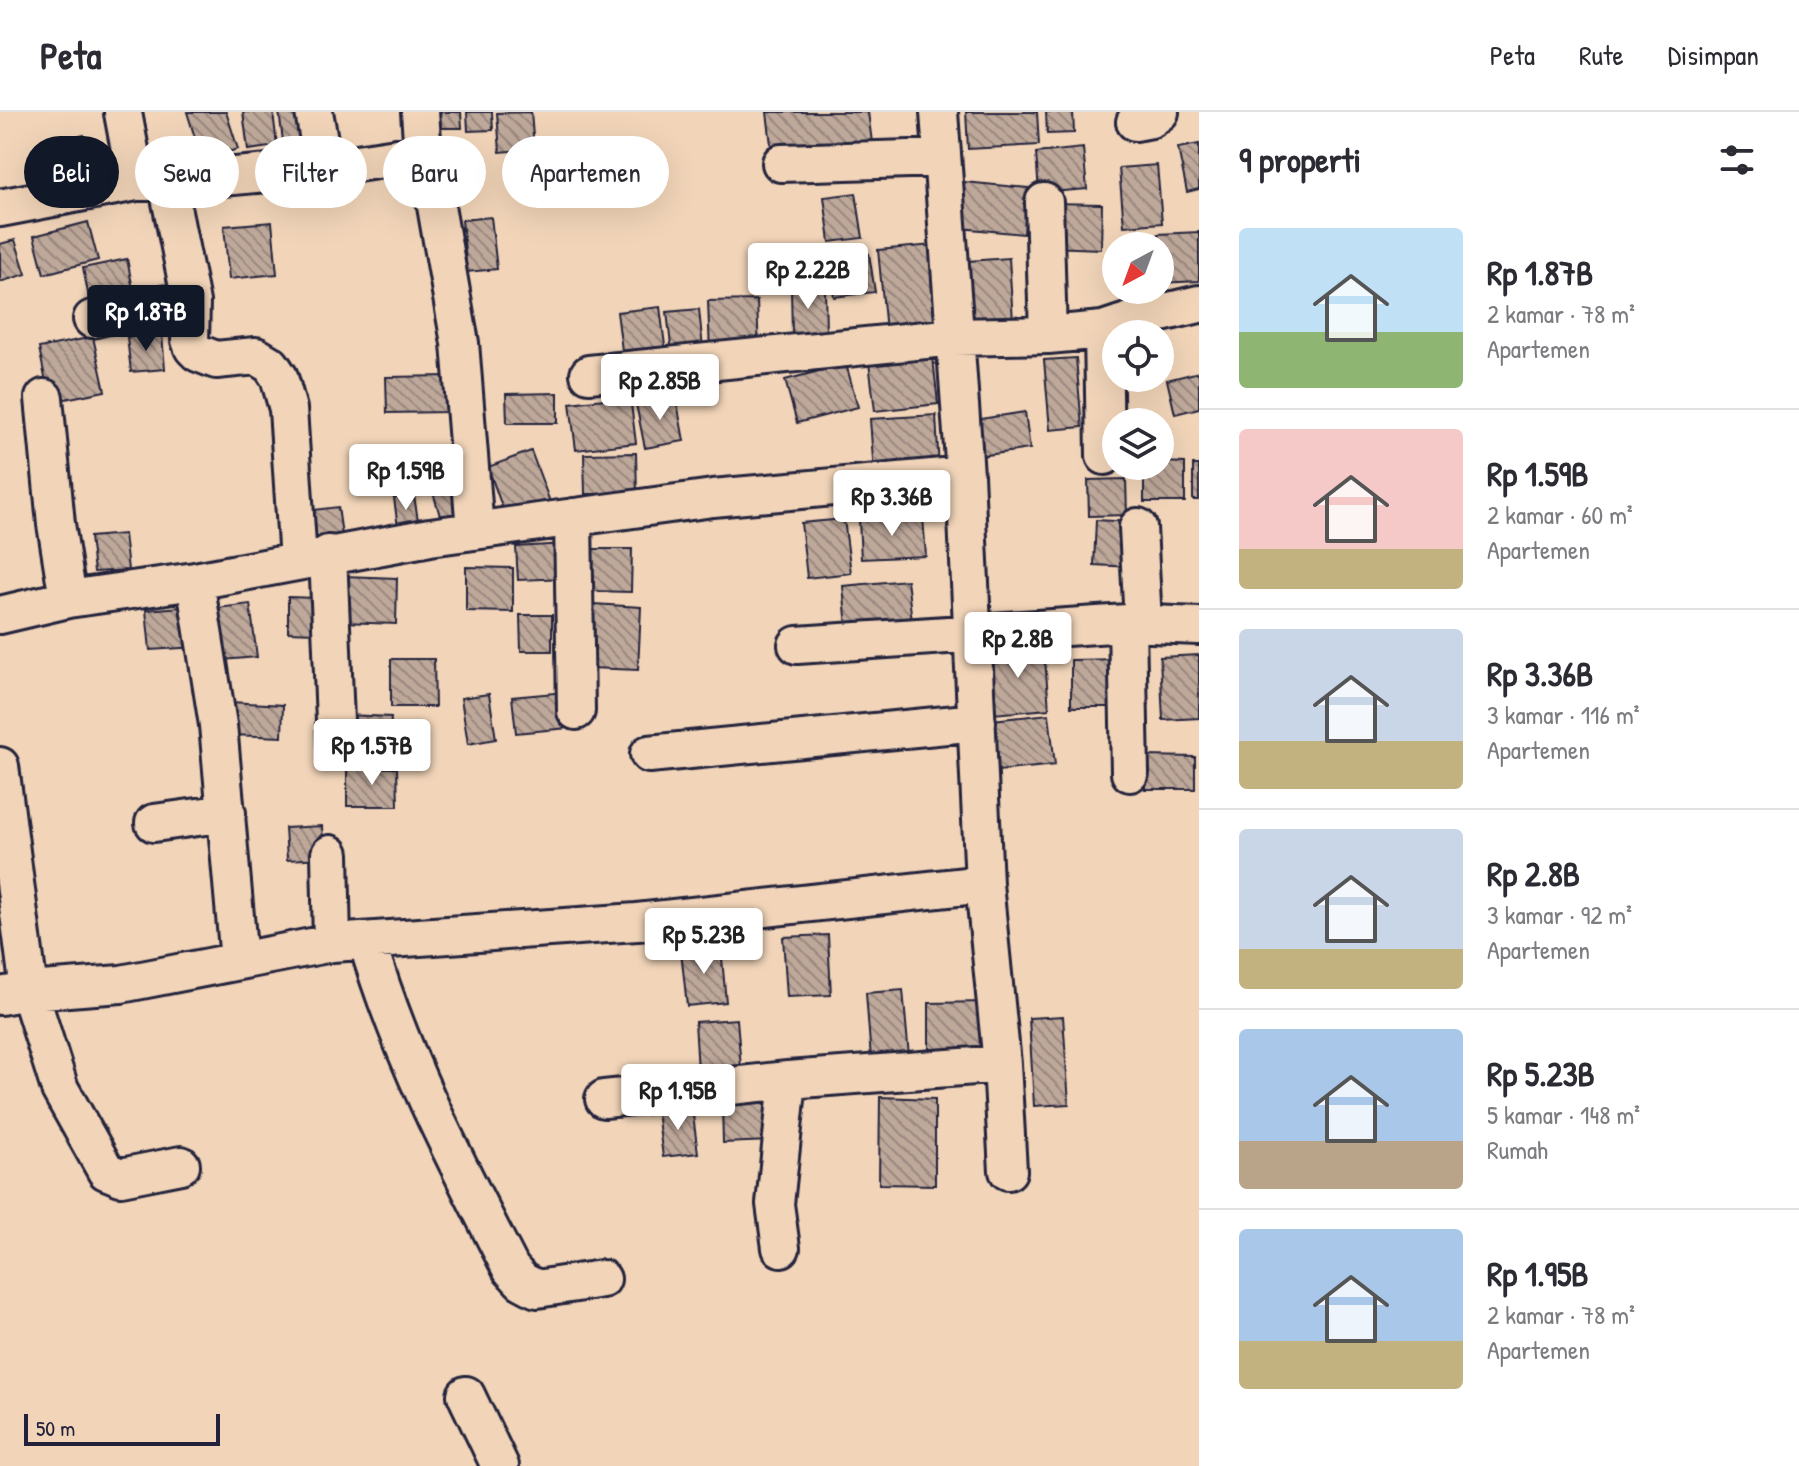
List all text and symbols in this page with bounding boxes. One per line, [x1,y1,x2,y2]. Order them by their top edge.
text: Peta [40,29,101,81]
text: Peta [1490,36,1535,74]
text: Rute [1579,36,1624,74]
text: Disimpan [1668,36,1759,74]
chip: Beli [24,136,119,208]
chip: Sewa [135,136,239,208]
chip: Filter [255,136,367,208]
chip: Baru [383,136,486,208]
chip: Apartemen [502,136,669,208]
text: 9 properti [1239,137,1361,183]
icon: filters [1715,138,1759,182]
north arrow [1102,232,1174,304]
map controls [1102,232,1174,480]
pin: Rp 2.22B [725,243,891,311]
text: Rp 1.87B [1487,250,1593,296]
text: Rp 2.22B [766,251,850,286]
icon: home [1303,260,1399,356]
pin: Rp 1.87B [63,285,229,353]
text: Rp 1.87B [105,293,187,328]
text: 2 kamar · 78 m² [1487,296,1635,331]
button: locate [1102,320,1174,392]
text: Apartemen [1487,331,1590,366]
pin: Rp 2.85B [577,354,743,422]
text: Rp 2.85B [619,362,701,397]
button: layers [1102,408,1174,480]
pin: Rp 1.59B [323,444,489,512]
text: Rp 1.59B [1487,451,1589,497]
text: Rp 1.59B [367,452,445,487]
icon: home [1303,461,1399,557]
pin: Rp 3.36B [809,470,975,538]
text: Rp 3.36B [851,478,933,513]
text: 2 kamar · 60 m² [1487,497,1633,532]
text: Apartemen [1487,532,1590,567]
pin: Rp 2.8B [944,612,1092,680]
text: Rp 2.8B [982,620,1054,655]
text: Rp 3.36B [1487,651,1593,697]
icon: home [1303,661,1399,757]
text: 3 kamar · 116 m² [1487,697,1640,732]
pin: Rp 1.57B [289,719,455,787]
text: Rp 1.57B [332,727,412,762]
text: Apartemen [1487,732,1590,767]
text: Rp 2.8B [1487,851,1580,897]
icon: home [1303,861,1399,957]
text: 3 kamar · 92 m² [1487,897,1632,932]
pin: Rp 5.23B [621,908,787,976]
text: Rp 5.23B [663,916,745,951]
text: Apartemen [1487,932,1590,967]
text: Rp 5.23B [1487,1051,1595,1097]
icon: home [1303,1061,1399,1157]
pin: Rp 1.95B [595,1064,761,1132]
text: Rp 1.95B [639,1072,717,1107]
text: 5 kamar · 148 m² [1487,1097,1640,1132]
text: Rumah [1487,1132,1548,1167]
text: Rp 1.95B [1487,1251,1589,1297]
icon: home [1303,1261,1399,1357]
text: 2 kamar · 78 m² [1487,1297,1635,1332]
text: Apartemen [1487,1332,1590,1367]
scale bar [24,1410,220,1446]
text: 50 m [36,1413,75,1443]

